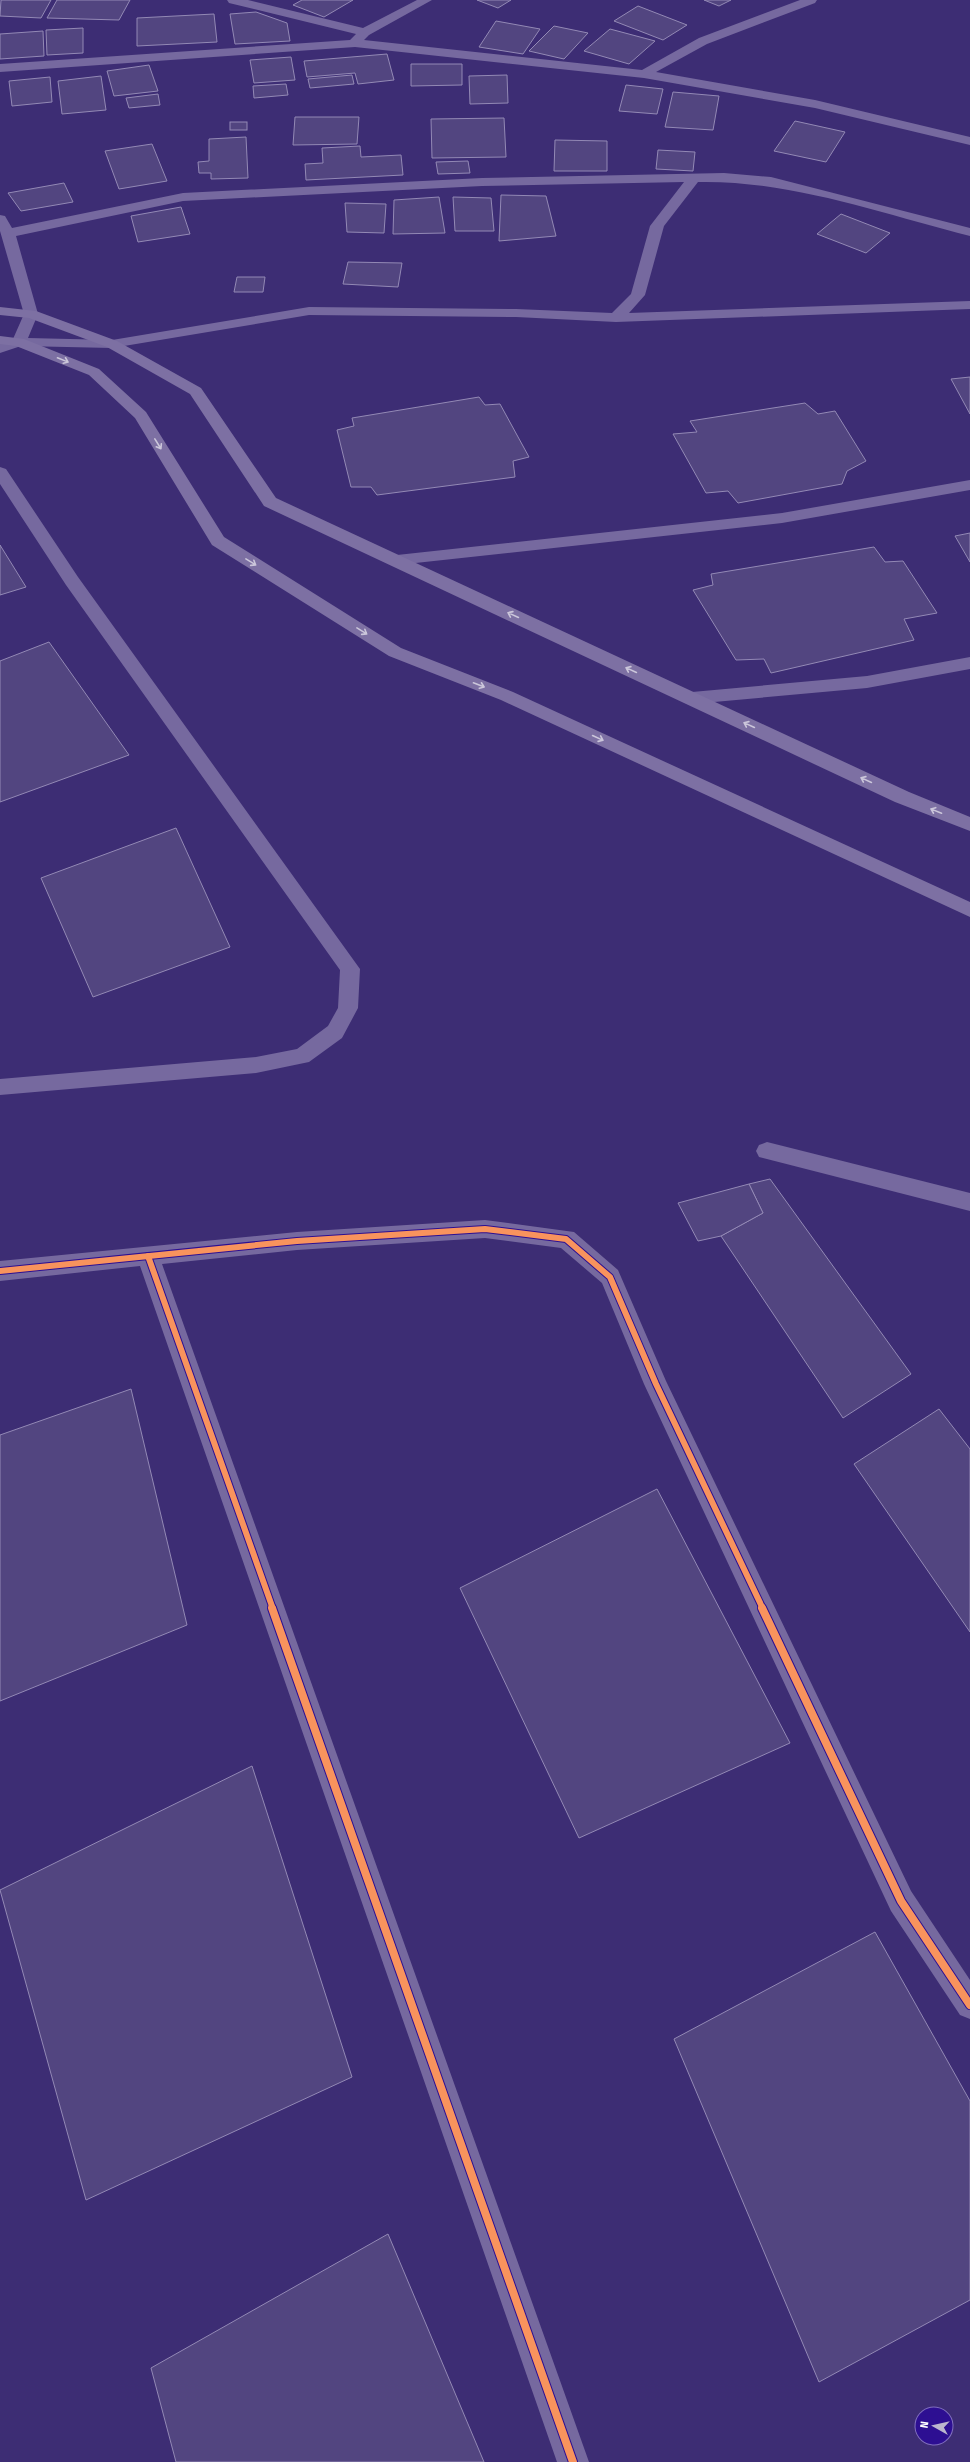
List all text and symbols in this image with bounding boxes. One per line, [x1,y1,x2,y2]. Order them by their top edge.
one-way arrow [57,356,69,364]
one-way arrow [154,438,163,449]
one-way arrow [246,558,257,566]
one-way arrow [507,611,519,618]
one-way arrow [356,628,368,636]
one-way arrow [625,666,637,673]
one-way arrow [473,682,485,690]
one-way arrow [743,721,755,728]
one-way arrow [592,735,604,742]
one-way arrow [861,776,873,783]
one-way arrow [930,806,942,814]
north arrow [914,2406,954,2446]
text: N [918,2421,931,2429]

